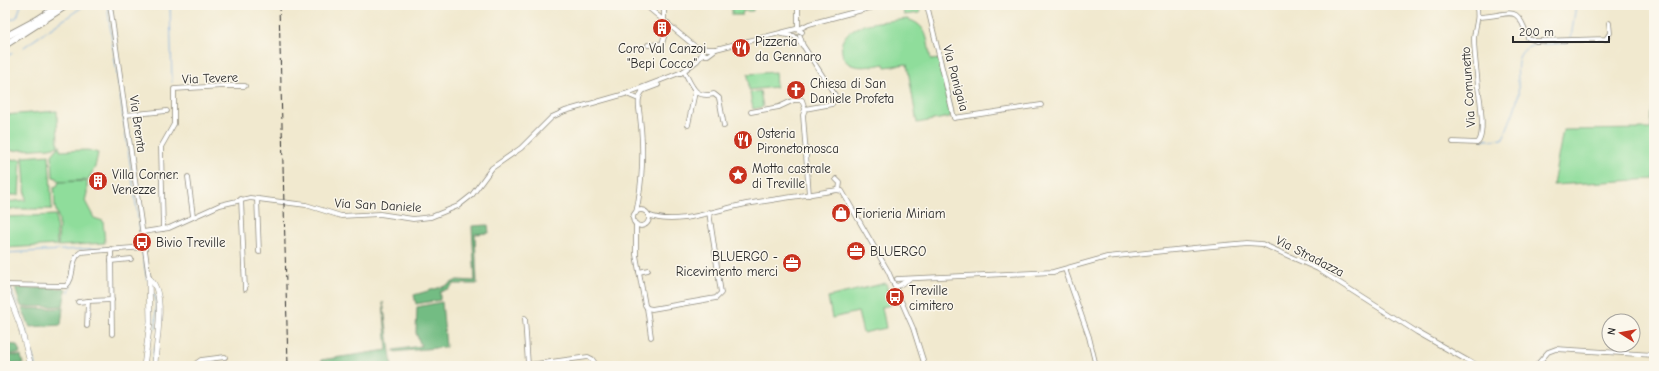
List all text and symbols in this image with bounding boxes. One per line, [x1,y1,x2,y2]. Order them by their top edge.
building icon: Coro Val Canzoi "Bepi Cocco" [651,17,673,39]
scale bar [1513,18,1609,44]
text: 200 m [1519,25,1554,39]
place label: Pizzeria da Gennaro [755,34,822,64]
restaurant icon: Pizzeria da Gennaro [730,37,752,59]
place label: Coro Val Canzoi "Bepi Cocco" [618,41,706,71]
street label: Via Panigaia [940,43,972,113]
street label: Via Comunetto [1458,46,1478,128]
street label: Via Tevere [182,70,239,86]
place label: Chiesa di San Daniele Profeta [810,76,894,106]
church icon: Chiesa di San Daniele Profeta [785,79,807,101]
street label: Via Brenta [127,94,149,154]
place label: Osteria Pironetomosca [757,126,839,156]
restaurant icon: Osteria Pironetomosca [732,129,754,151]
place label: Motta castrale di Treville [752,161,831,191]
place icon: Motta castrale di Treville [727,164,749,186]
place label: Villa Corner. Venezze [112,167,178,197]
building icon: Villa Corner. Venezze [87,170,109,192]
street label: Via San Daniele [334,195,422,215]
shop icon: Fiorieria Miriam [830,202,852,224]
place label: Fiorieria Miriam [855,206,946,221]
bus stop icon: Bivio Treville [131,231,153,253]
street label: Via Stradazza [1273,232,1347,280]
place label: Bivio Treville [156,235,226,250]
office icon: BLUERGO [845,240,867,262]
place label: BLUERGO [870,244,926,259]
place label: BLUERGO - Ricevimento merci [676,249,778,279]
office icon: BLUERGO - Ricevimento merci [781,252,803,274]
place label: Treville cimitero [909,283,954,313]
bus stop icon: Treville cimitero [884,286,906,308]
north arrow [1601,313,1641,353]
text: N [1605,326,1619,336]

